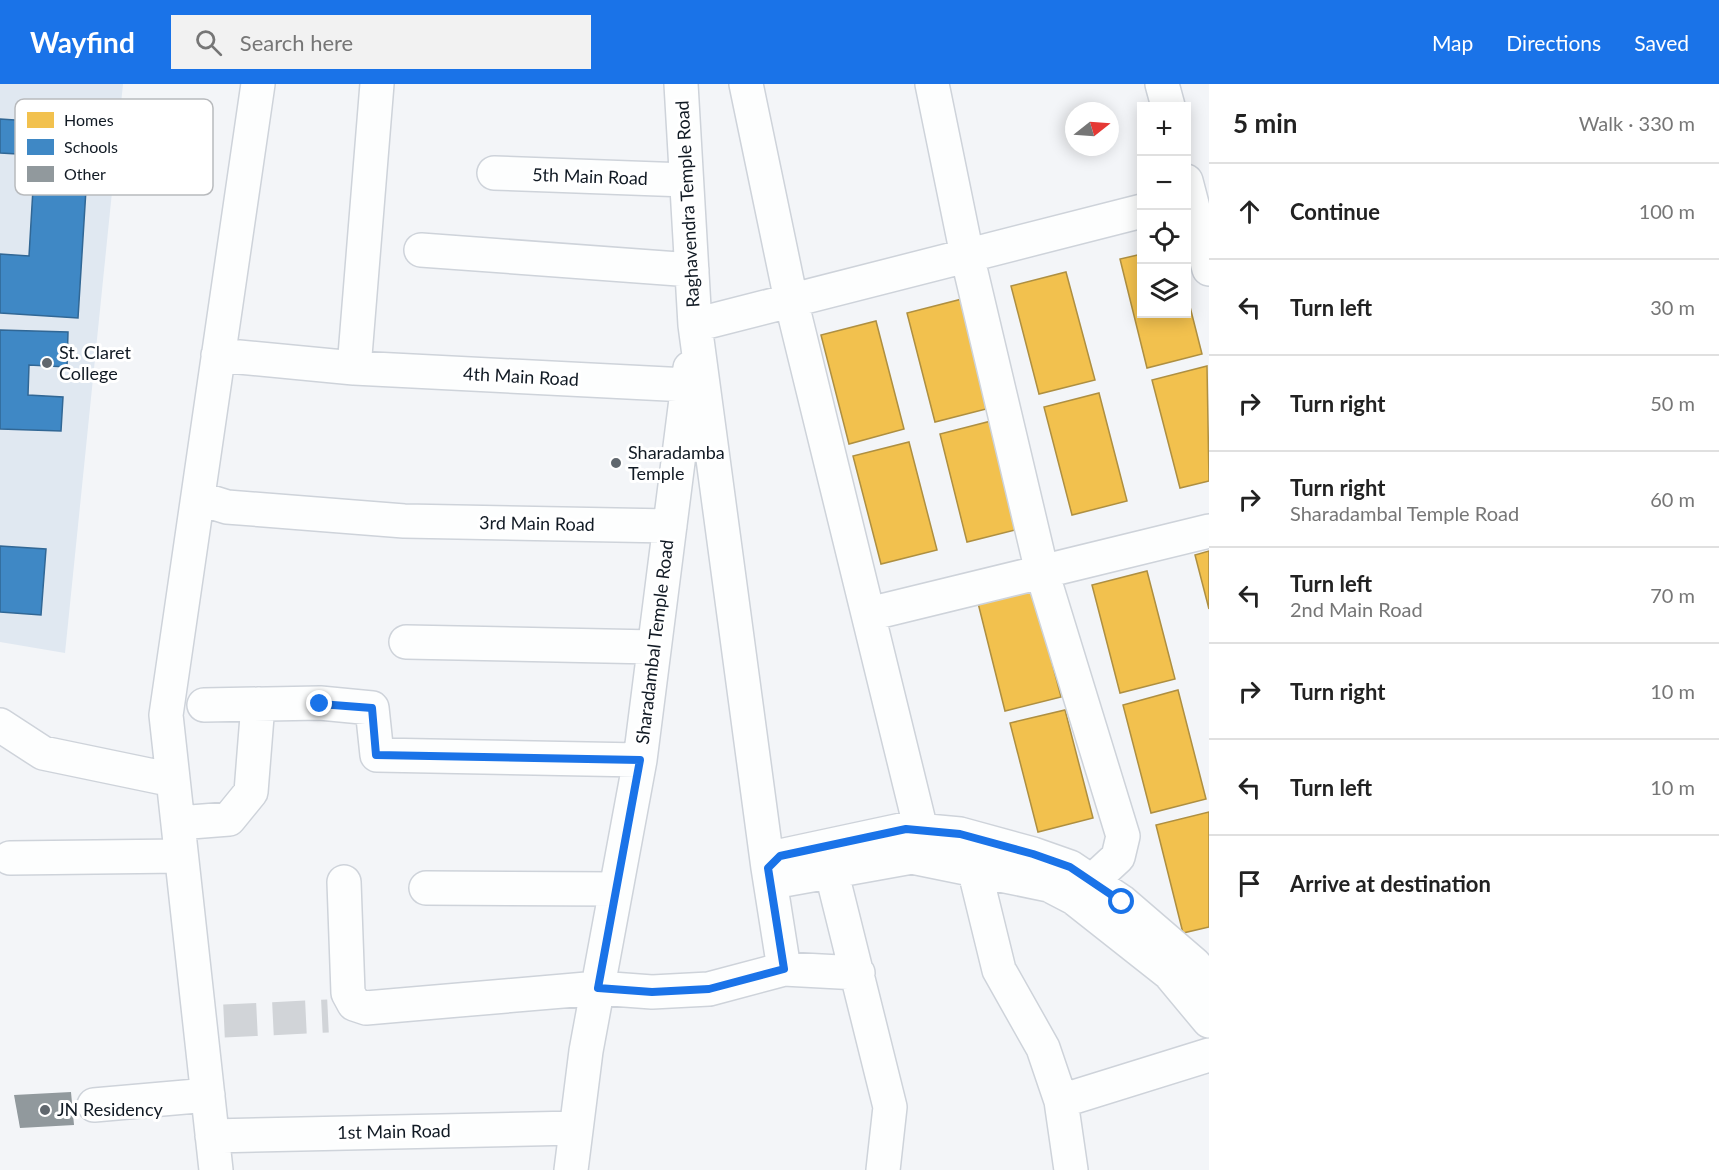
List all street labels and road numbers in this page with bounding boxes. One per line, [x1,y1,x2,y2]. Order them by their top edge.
street label: Raghavendra Temple Road [671,100,703,308]
street label: 5th Main Road [532,163,648,189]
street label: 4th Main Road [463,362,579,390]
street label: 3rd Main Road [479,511,595,535]
street label: Sharadambal Temple Road [631,538,677,746]
street label: 1st Main Road [337,1119,451,1143]

